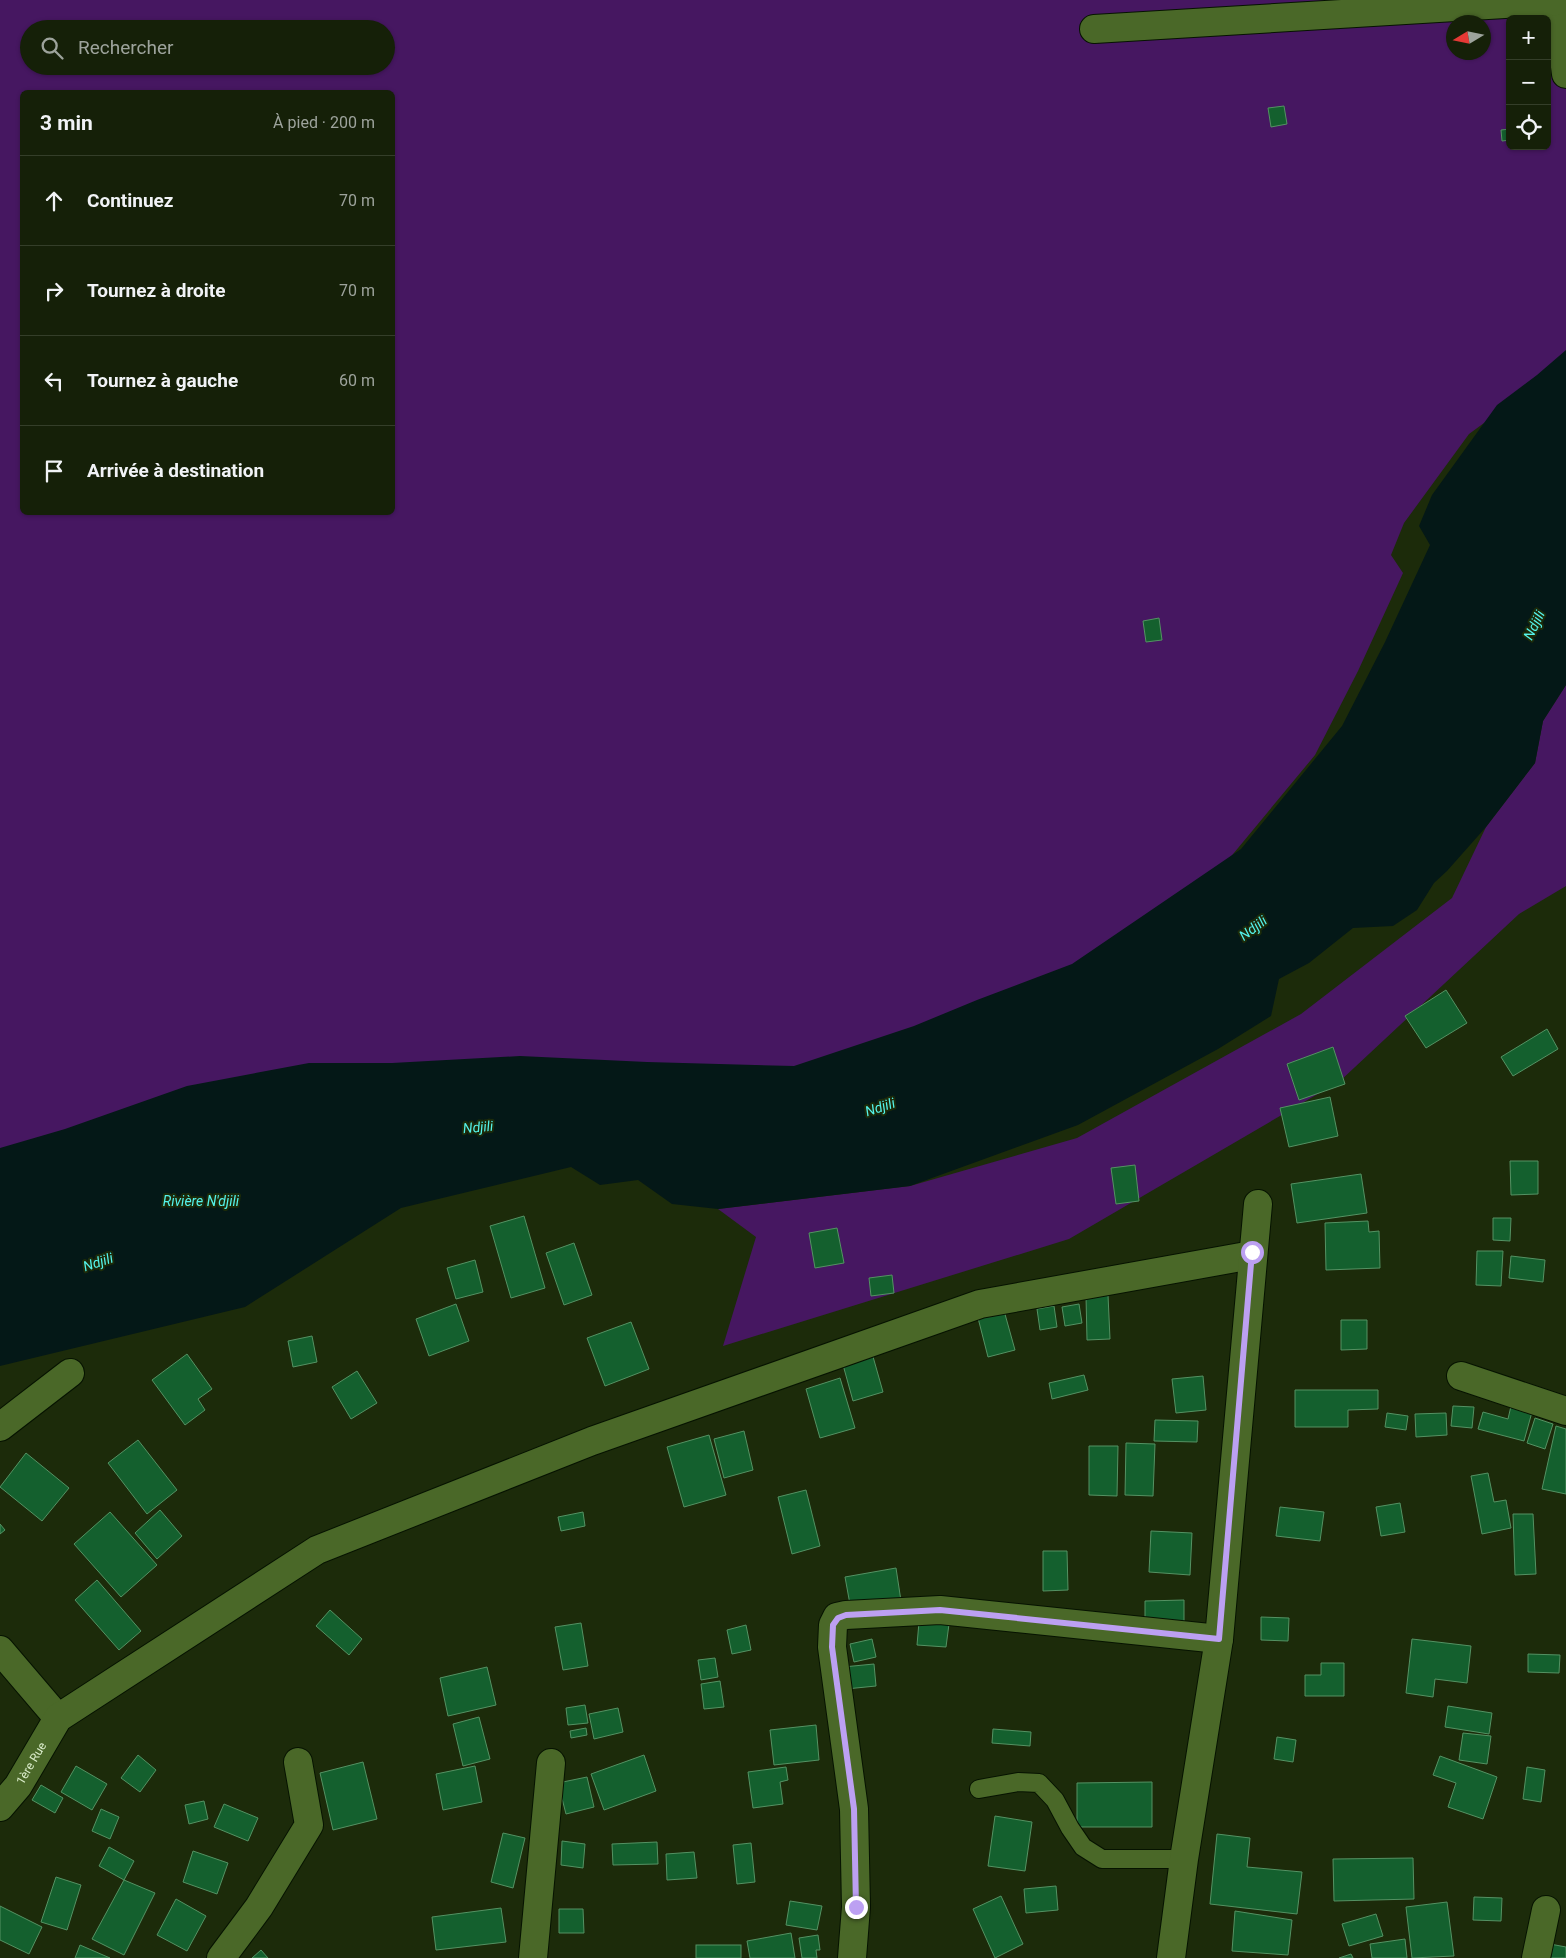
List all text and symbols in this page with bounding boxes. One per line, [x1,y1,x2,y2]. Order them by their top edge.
north arrow [1446,15,1491,60]
map controls [1506,15,1551,150]
button: + [1506,15,1551,60]
search box [20,20,395,75]
icon: search [38,34,66,62]
text: Rechercher [78,36,173,59]
button: − [1506,60,1551,105]
button: locate [1506,105,1551,150]
text: 3 min [40,111,93,135]
text: À pied · 200 m [273,113,375,132]
icon: ahead [40,187,68,215]
text: Continuez [87,189,173,212]
text: 70 m [339,191,375,210]
icon: right [40,277,68,305]
text: Tournez à droite [87,279,226,302]
text: 70 m [339,281,375,300]
icon: left [40,367,68,395]
text: Tournez à gauche [87,369,238,392]
text: 60 m [339,371,375,390]
icon: arrive [40,457,68,485]
text: Arrivée à destination [87,459,264,482]
water label: Ndjili [1520,607,1548,642]
water label: Ndjili [1236,912,1271,944]
water label: Ndjili [863,1094,898,1119]
water label: Ndjili [462,1118,495,1136]
water label: Rivière N'djili [163,1193,240,1209]
route start [1241,1241,1264,1264]
water label: Ndjili [81,1249,116,1274]
street label: 1ère Rue [13,1740,49,1787]
route end [845,1896,868,1919]

